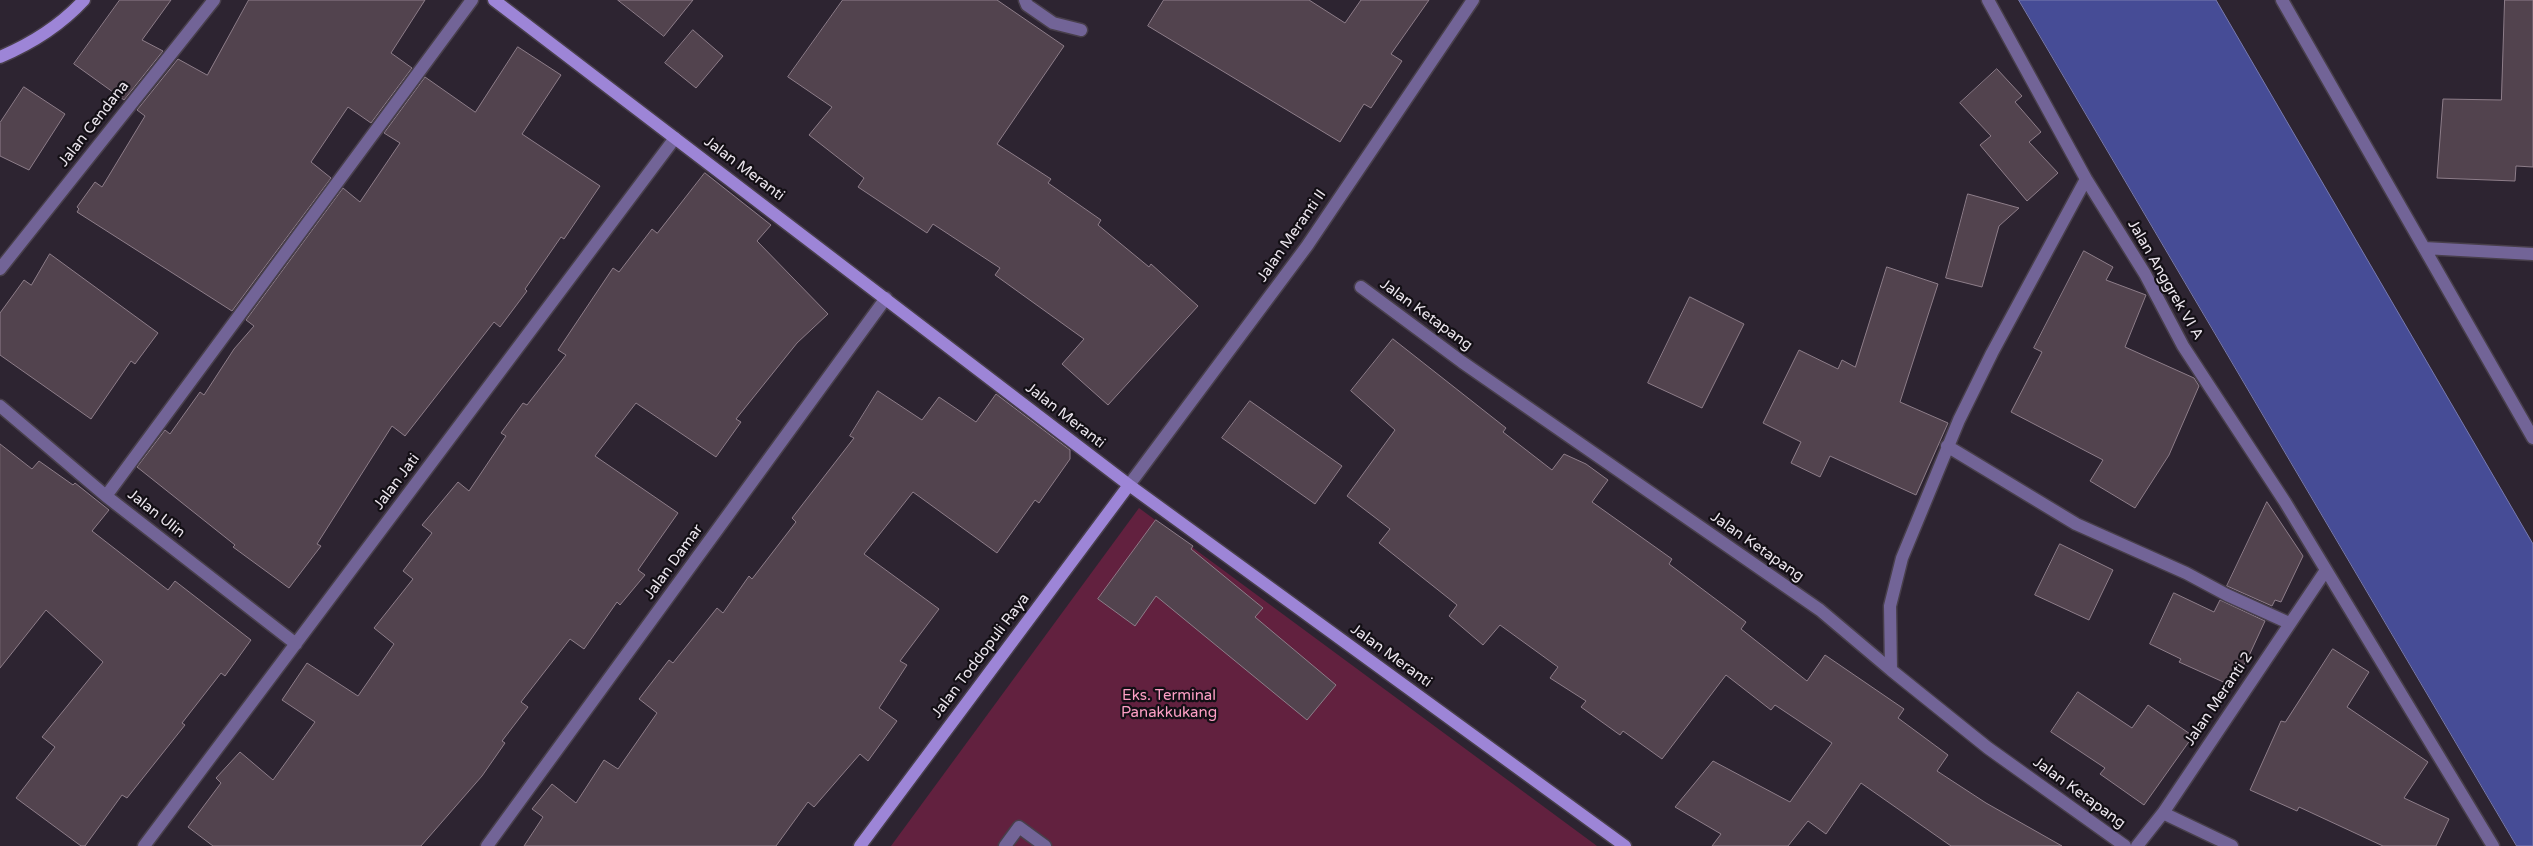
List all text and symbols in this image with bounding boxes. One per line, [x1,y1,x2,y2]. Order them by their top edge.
street label: Jalan Cendana [55,78,133,170]
street label: Jalan Meranti [700,133,788,205]
street label: Jalan Meranti II [1254,186,1330,286]
street label: Jalan Anggrek VI A [2123,217,2207,343]
street label: Jalan Ketapang [1376,275,1476,355]
street label: Jalan Meranti [1022,379,1108,453]
street label: Jalan Jati [370,450,424,514]
street label: Jalan Ulin [124,486,188,542]
street label: Jalan Ketapang [1707,508,1807,586]
street label: Jalan Damar [641,521,707,603]
street label: Jalan Toddopuli Raya [928,590,1034,722]
street label: Jalan Meranti [1347,621,1435,691]
street label: Jalan Meranti 2 [2181,649,2257,749]
park label: Eks. Terminal Panakkukang [1121,687,1217,722]
street label: Jalan Ketapang [2029,753,2129,833]

